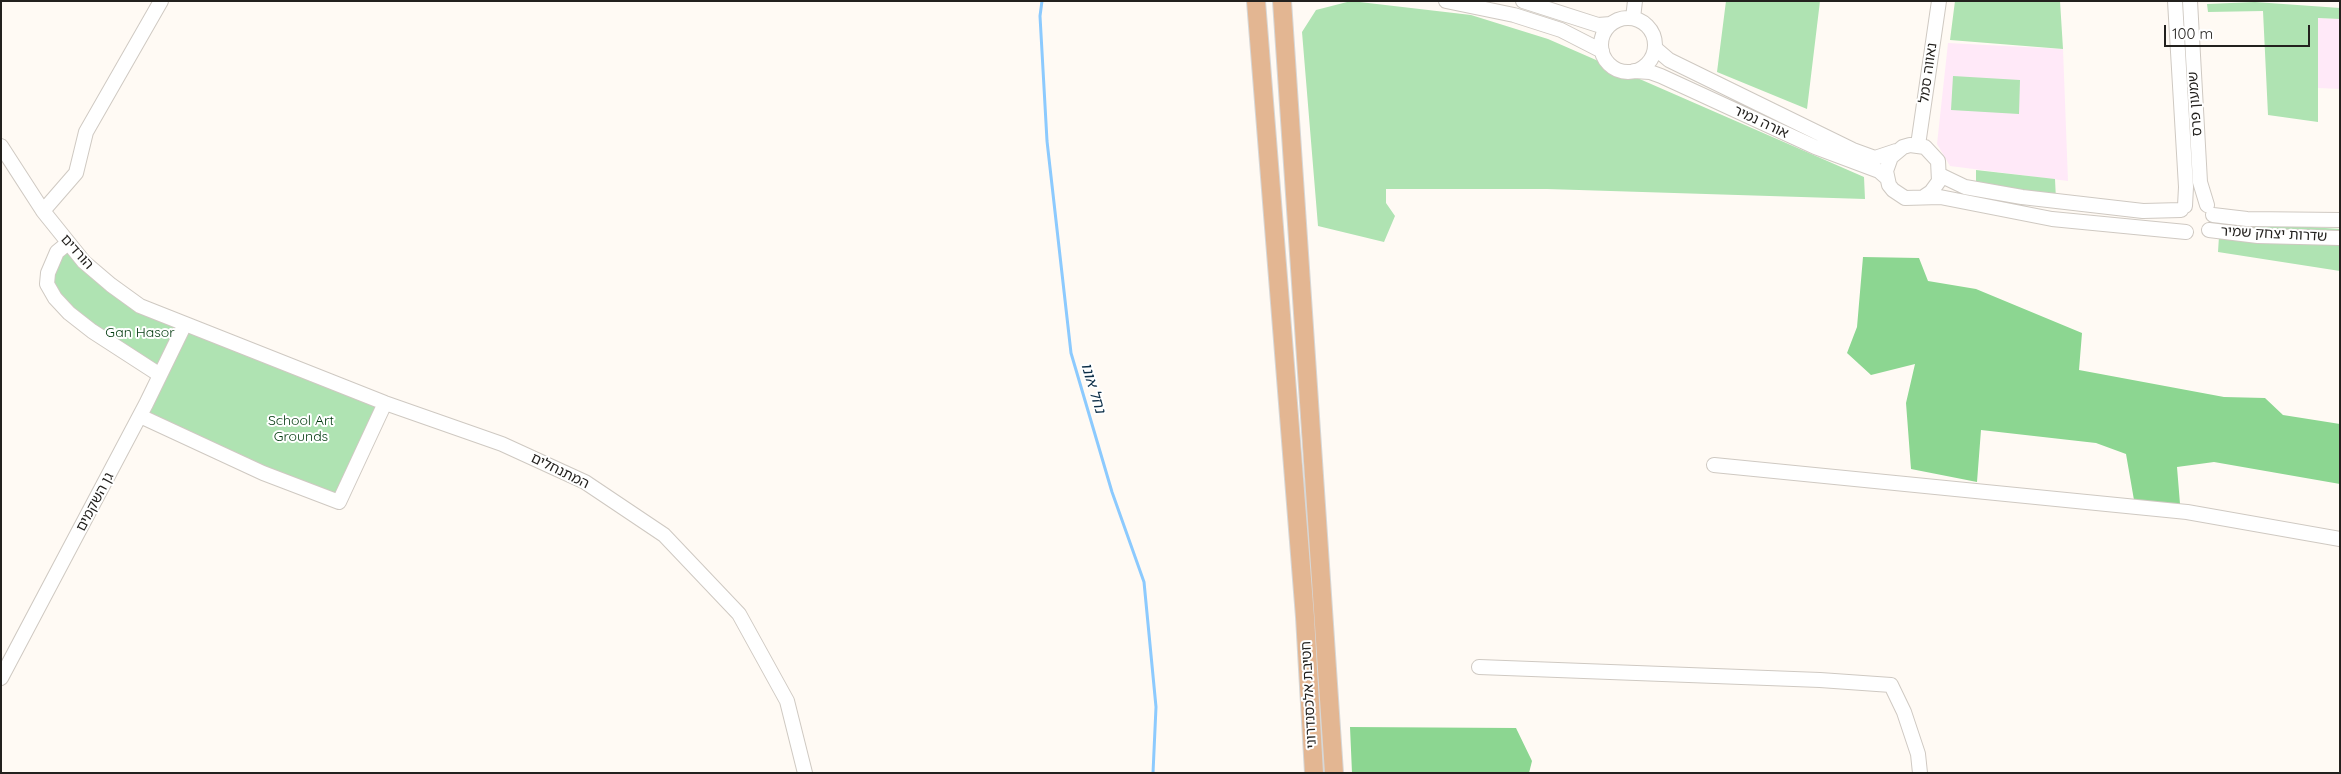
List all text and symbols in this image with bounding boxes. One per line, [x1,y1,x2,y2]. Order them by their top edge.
scale bar [2166,15,2312,47]
text: 100 m [2172,24,2213,43]
street label: נאווה סמל [1915,42,1941,104]
street label: שמעון פרס [2184,71,2206,137]
street label: אורה נמיר [1731,102,1791,142]
street label: שדרות יצחק שמיר [2220,223,2328,245]
street label: הורדים [57,231,97,273]
park label: Gan Hasor [105,325,175,341]
water label: נחל אונו [1077,361,1109,415]
park label: School Art Grounds [268,413,334,446]
street label: המתנחלים [528,450,592,492]
street label: גן השקמים [73,470,117,534]
street label: חטיבת אלכסנדרוני [1298,641,1320,749]

